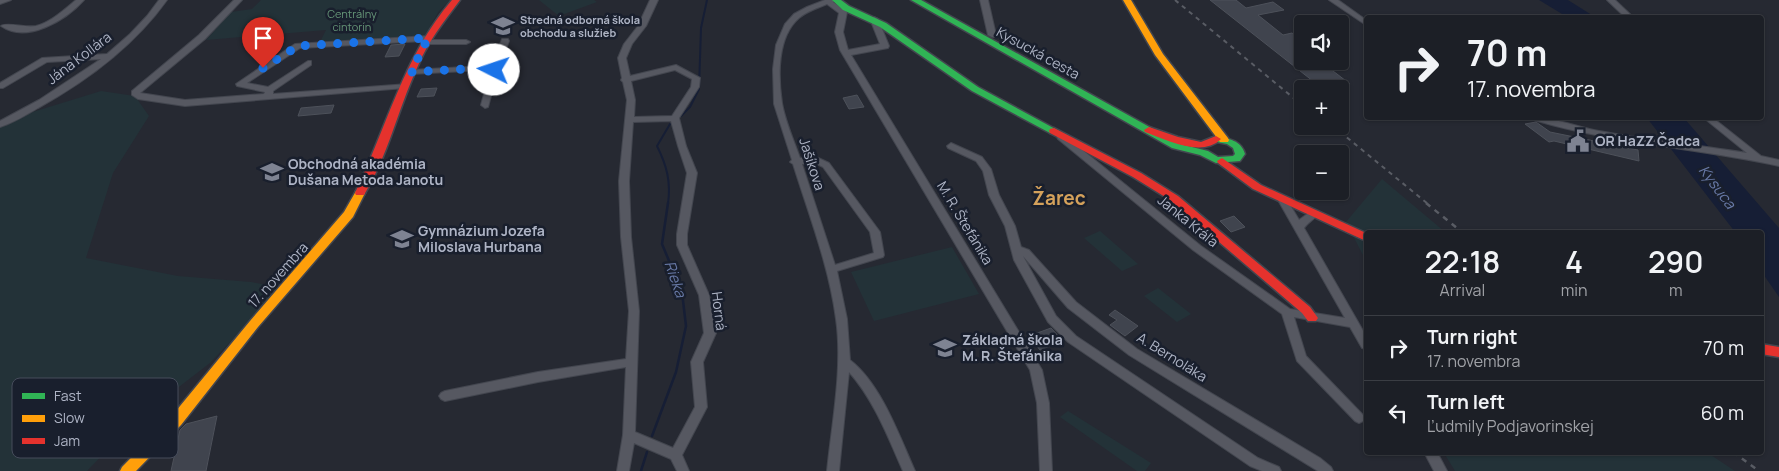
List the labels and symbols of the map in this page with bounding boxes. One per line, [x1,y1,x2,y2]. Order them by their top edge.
park label: Centrálny cintorín [327,6,377,34]
place label: Stredná odborná škola obchodu a služieb [520,12,640,40]
school or university icon: Stredná odborná škola obchodu a služieb [490,13,516,39]
pin [242,17,284,68]
street label: Kysucká cesta [993,22,1083,83]
street label: Jána Kollára [43,27,115,88]
position arrow [467,43,519,95]
public building icon: OR HaZZ Čadca [1565,128,1591,154]
place label: OR HaZZ Čadca [1595,131,1700,150]
street label: Jašíkova [795,135,830,193]
place label: Obchodná akadémia Dušana Metoda Janotu [288,154,443,189]
school or university icon: Obchodná akadémia Dušana Metoda Janotu [259,159,285,185]
water label: Kysuca [1694,161,1741,213]
street label: M. R. Štefánika [933,177,998,268]
district label: Žarec [1032,185,1086,211]
street label: Janka Kráľa [1154,190,1223,251]
place label: Gymnázium Jozefa Miloslava Hurbana [418,221,545,256]
school or university icon: Gymnázium Jozefa Miloslava Hurbana [389,226,415,252]
street label: 17. novembra [243,238,312,311]
water label: Rieka [659,258,692,301]
street label: Horná [708,290,731,331]
street label: A. Bernoláka [1134,327,1211,386]
place label: Základná škola M. R. Štefánika [962,330,1063,365]
school or university icon: Základná škola M. R. Štefánika [932,335,958,361]
legend [12,378,178,458]
text: Fast [54,386,82,405]
text: Slow [54,408,85,427]
text: Jam [54,431,80,450]

